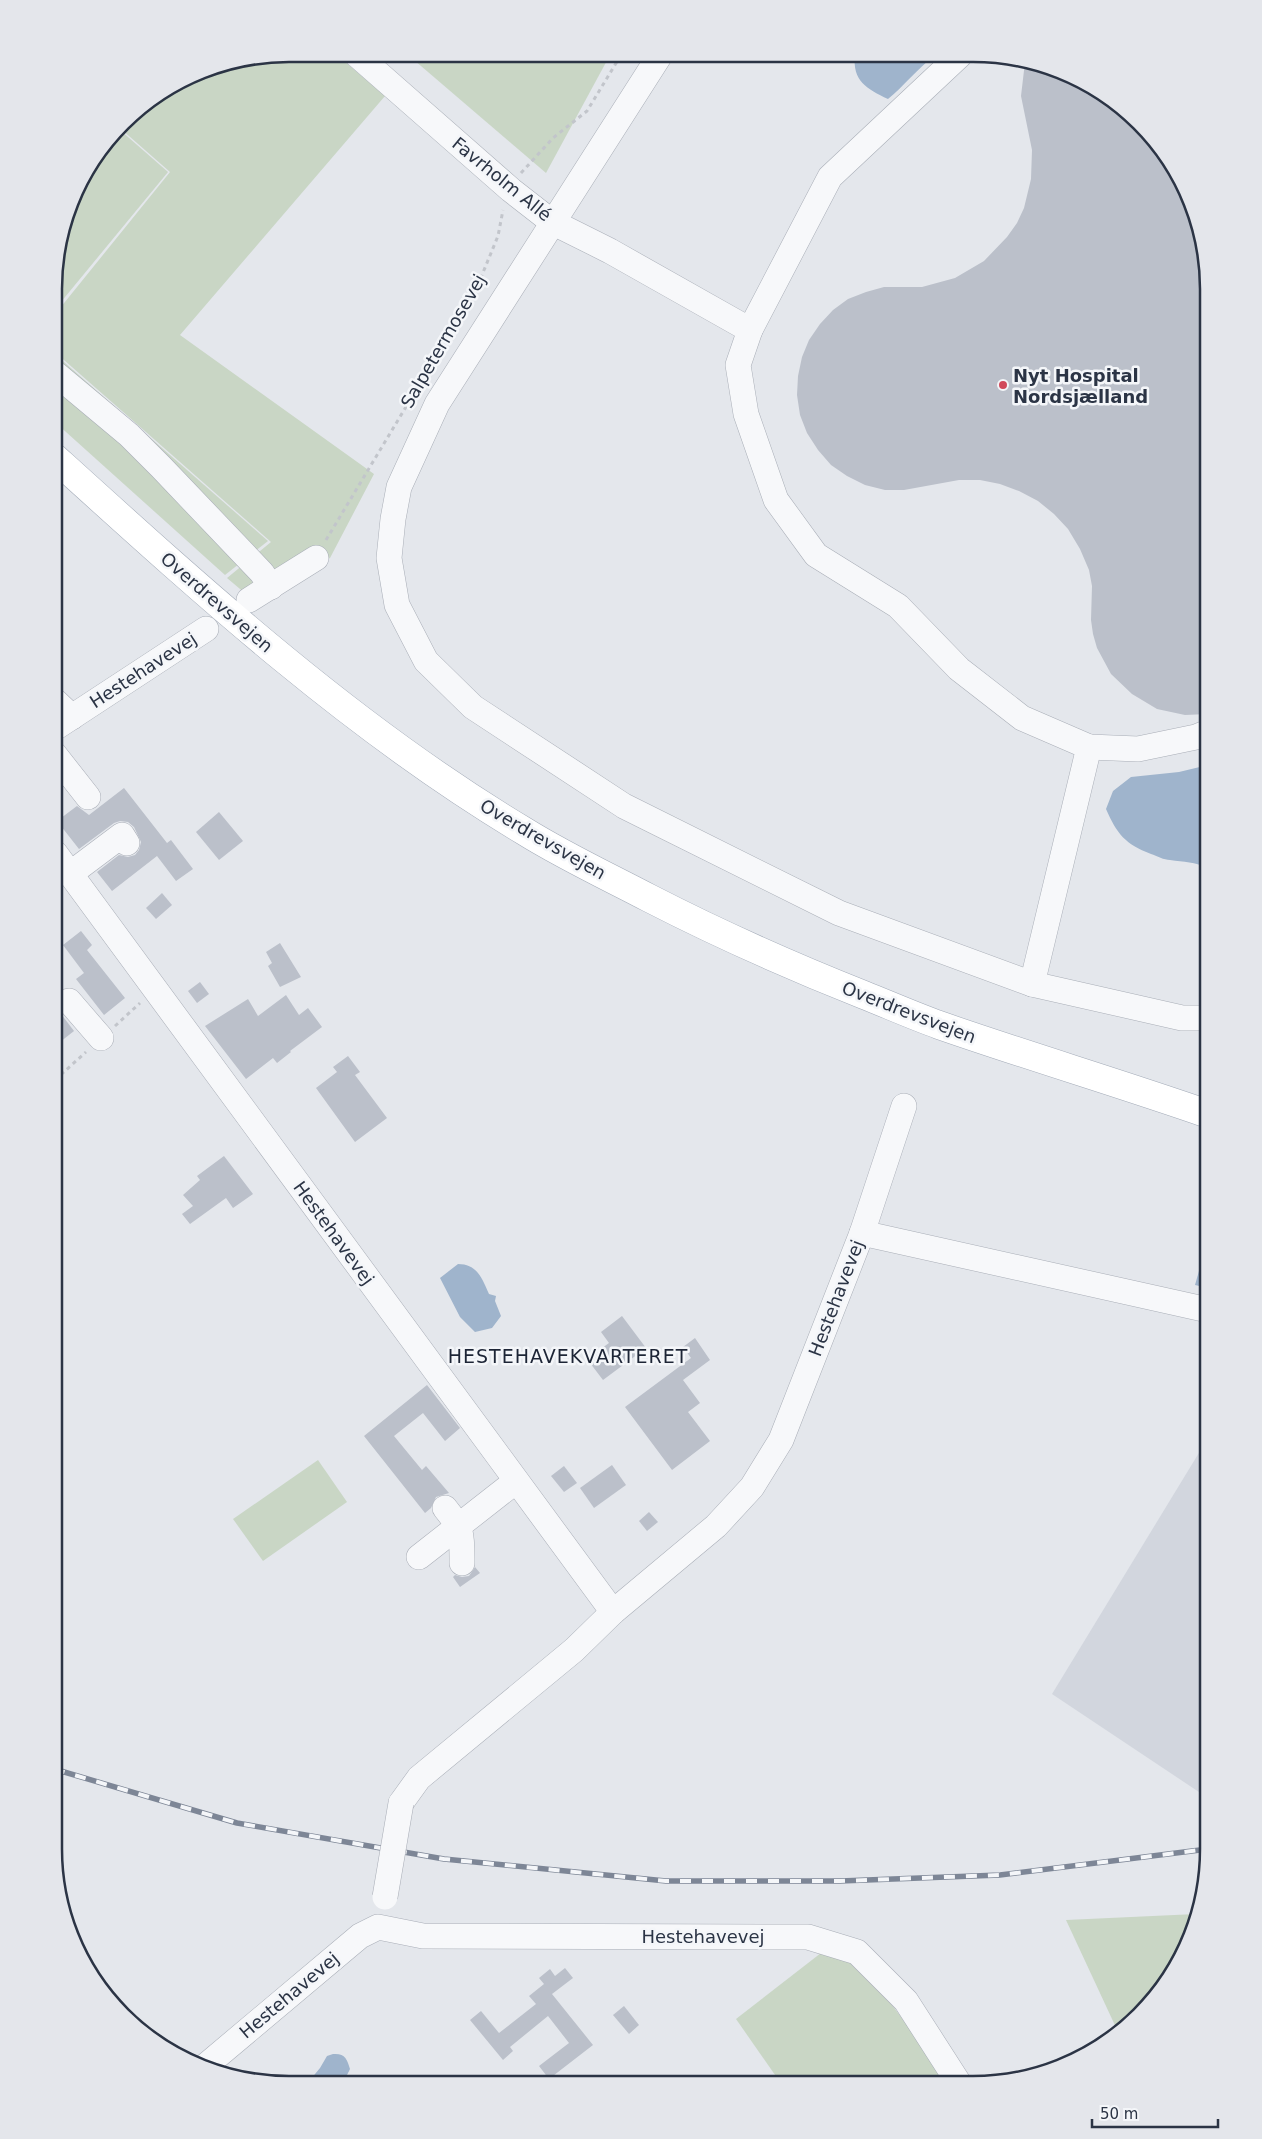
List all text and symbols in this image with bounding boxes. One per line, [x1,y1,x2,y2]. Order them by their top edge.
street label: Favrholm Allé [448,133,556,225]
street label: Salpetermosevej [396,270,490,412]
place label: Nyt Hospital Nordsjælland [1013,365,1148,407]
marker: Nyt Hospital Nordsjælland [997,379,1009,391]
street label: Overdrevsvejen [157,548,277,656]
street label: Hestehavevej [86,628,200,712]
street label: Overdrevsvejen [476,794,610,884]
street label: Overdrevsvejen [839,977,979,1047]
street label: Hestehavevej [289,1177,379,1289]
street label: Hestehavevej [804,1237,868,1359]
district label: HESTEHAVEKVARTERET [448,1345,688,1367]
street label: Hestehavevej [641,1926,765,1947]
street label: Hestehavevej [235,1947,343,2043]
scale bar [1092,2096,1218,2128]
text: 50 m [1100,2105,1138,2123]

